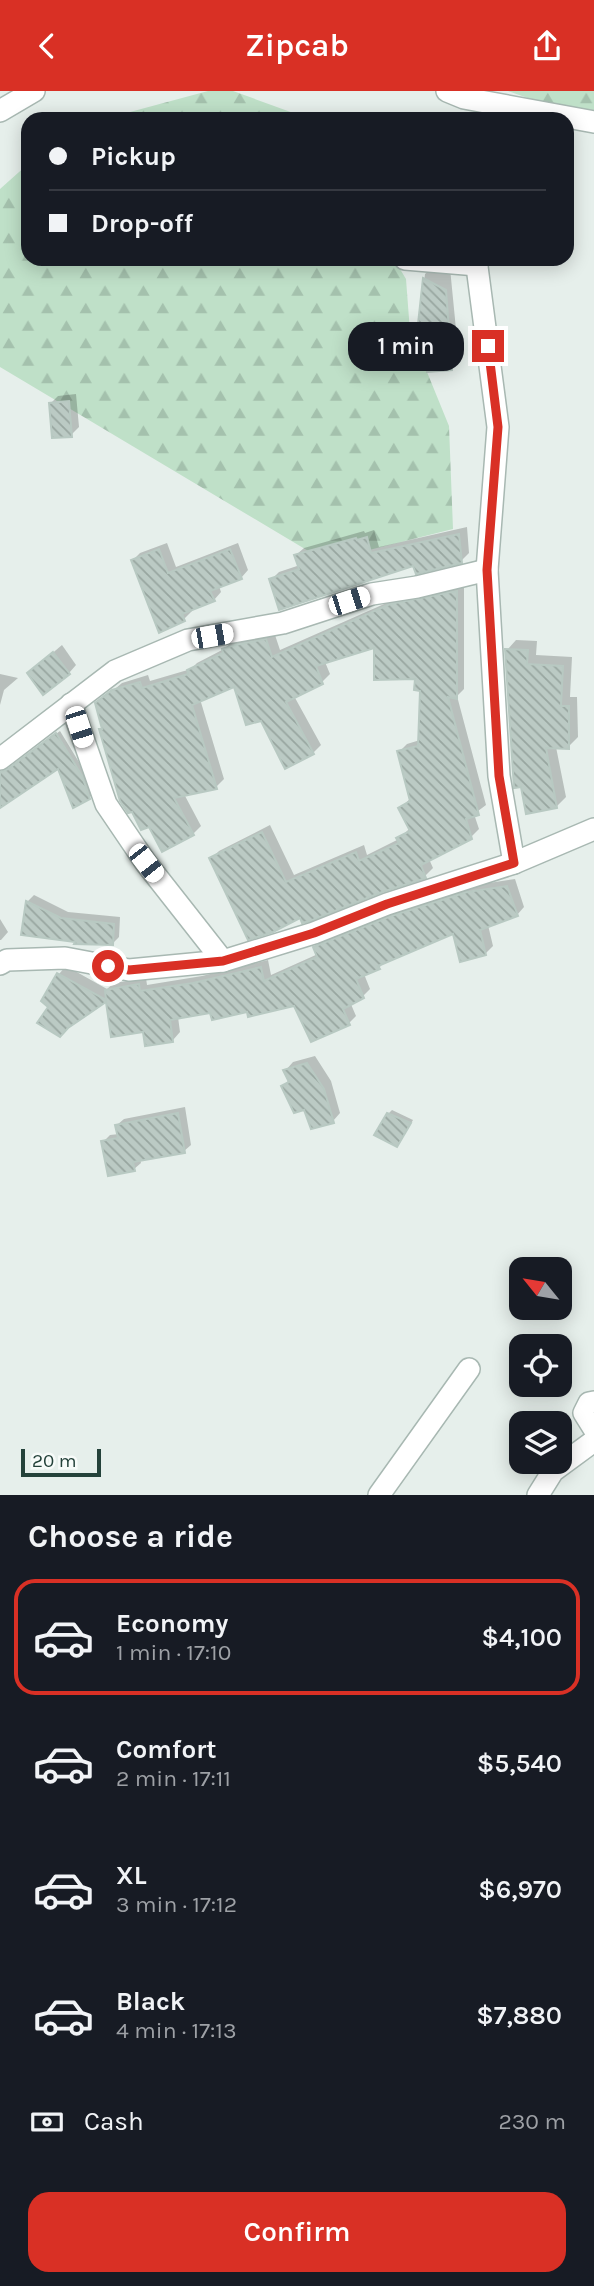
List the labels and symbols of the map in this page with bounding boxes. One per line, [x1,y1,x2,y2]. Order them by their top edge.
callout: 1 min [348,321,463,371]
route end [472,330,504,362]
car [326,585,373,617]
car [190,622,235,650]
car [63,704,96,750]
car [125,840,168,886]
route start [92,950,124,982]
north arrow [509,1257,572,1319]
scale bar [21,1446,102,1478]

